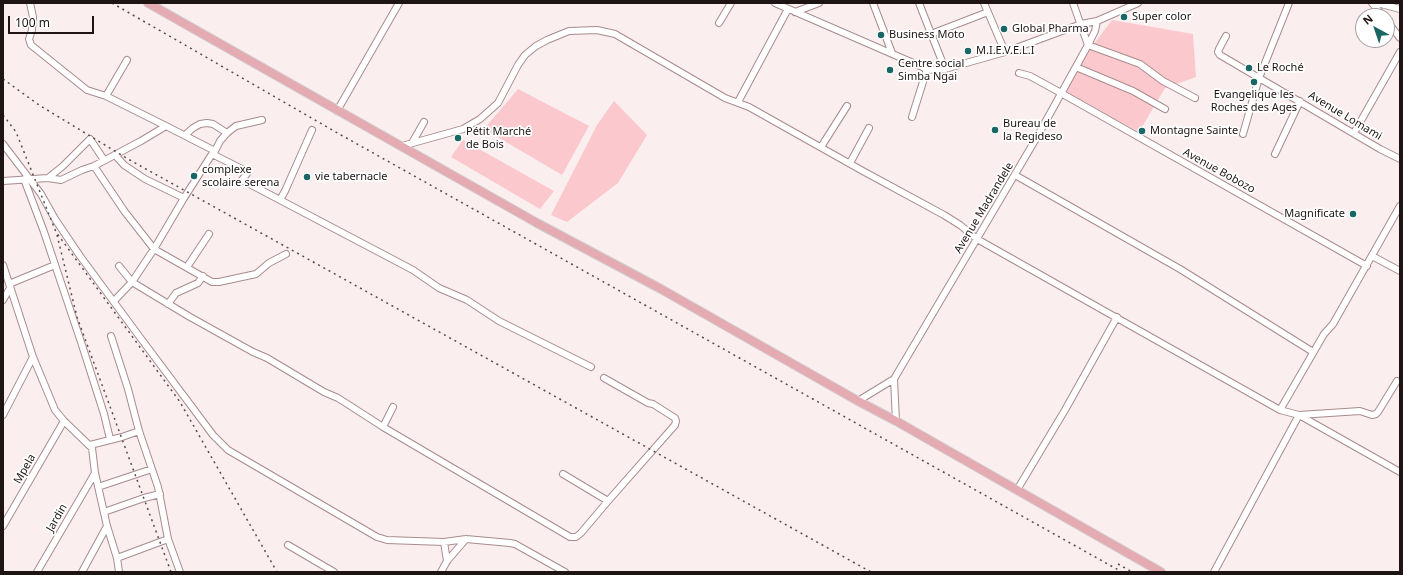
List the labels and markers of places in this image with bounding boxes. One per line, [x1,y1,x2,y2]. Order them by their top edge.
place label: Super color [1132,10,1191,24]
marker: Super color [1119,12,1129,22]
place label: Global Pharma [1012,22,1089,36]
marker: Global Pharma [999,24,1009,34]
place label: Business Moto [889,28,965,42]
marker: Business Moto [876,30,886,40]
place label: M.I.E.V.E.L.I [976,44,1035,58]
marker: M.I.E.V.E.L.I [963,46,973,56]
place label: Centre social Simba Ngai [898,57,964,83]
place label: Le Roché [1257,61,1304,75]
marker: Le Roché [1244,63,1254,73]
marker: Centre social Simba Ngai [885,65,895,75]
marker: Evangelique les Roches des Ages [1249,77,1259,87]
place label: Evangelique les Roches des Ages [1211,88,1297,114]
place label: Bureau de la Regideso [1003,117,1062,143]
place label: Montagne Sainte [1150,124,1238,138]
place label: Pétit Marché de Bois [466,125,531,151]
marker: Bureau de la Regideso [990,125,1000,135]
marker: Montagne Sainte [1137,126,1147,136]
marker: Pétit Marché de Bois [453,133,463,143]
place label: complexe scolaire serena [202,163,279,189]
place label: vie tabernacle [315,170,387,184]
marker: complexe scolaire serena [189,171,199,181]
marker: vie tabernacle [302,172,312,182]
place label: Magnificate [1284,207,1345,221]
marker: Magnificate [1348,209,1358,219]

